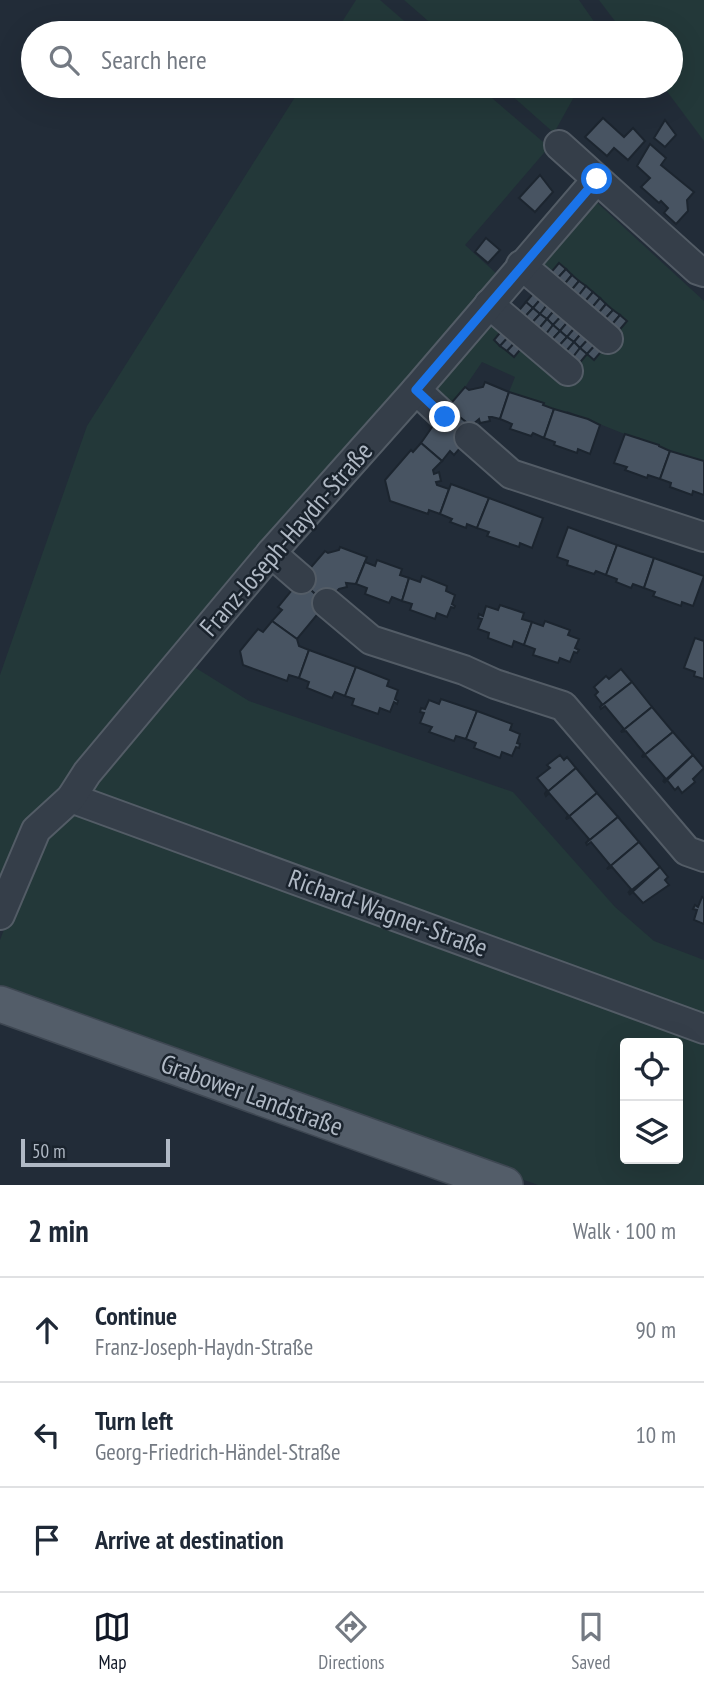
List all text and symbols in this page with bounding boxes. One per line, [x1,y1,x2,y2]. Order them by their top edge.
search box [21,21,683,98]
icon: search [45,41,83,79]
text: Search here [101,43,207,76]
route start [581,163,612,194]
route end [429,401,460,432]
street label: Franz-Joseph-Haydn-Straße [192,435,379,643]
street label: Richard-Wagner-Straße [284,861,492,964]
map controls [620,1038,683,1164]
button: locate [620,1038,683,1101]
street label: Grabower Landstraße [157,1046,348,1143]
button: layers [620,1101,683,1164]
scale bar [21,1136,170,1168]
text: 50 m [32,1139,66,1163]
text: 2 min [28,1211,89,1250]
text: Walk · 100 m [573,1216,676,1245]
text: Continue [95,1299,177,1332]
icon: ahead [28,1311,66,1349]
text: 90 m [635,1315,676,1344]
text: Franz-Joseph-Haydn-Straße [95,1332,313,1361]
text: Turn left [95,1404,173,1437]
icon: left [28,1416,66,1454]
text: 10 m [635,1420,676,1449]
text: Georg-Friedrich-Händel-Straße [95,1437,341,1466]
icon: arrive [28,1521,66,1559]
text: Arrive at destination [95,1523,284,1556]
tab: Map [93,1608,131,1674]
tab: Directions [318,1608,384,1674]
tab: Saved [571,1608,611,1674]

